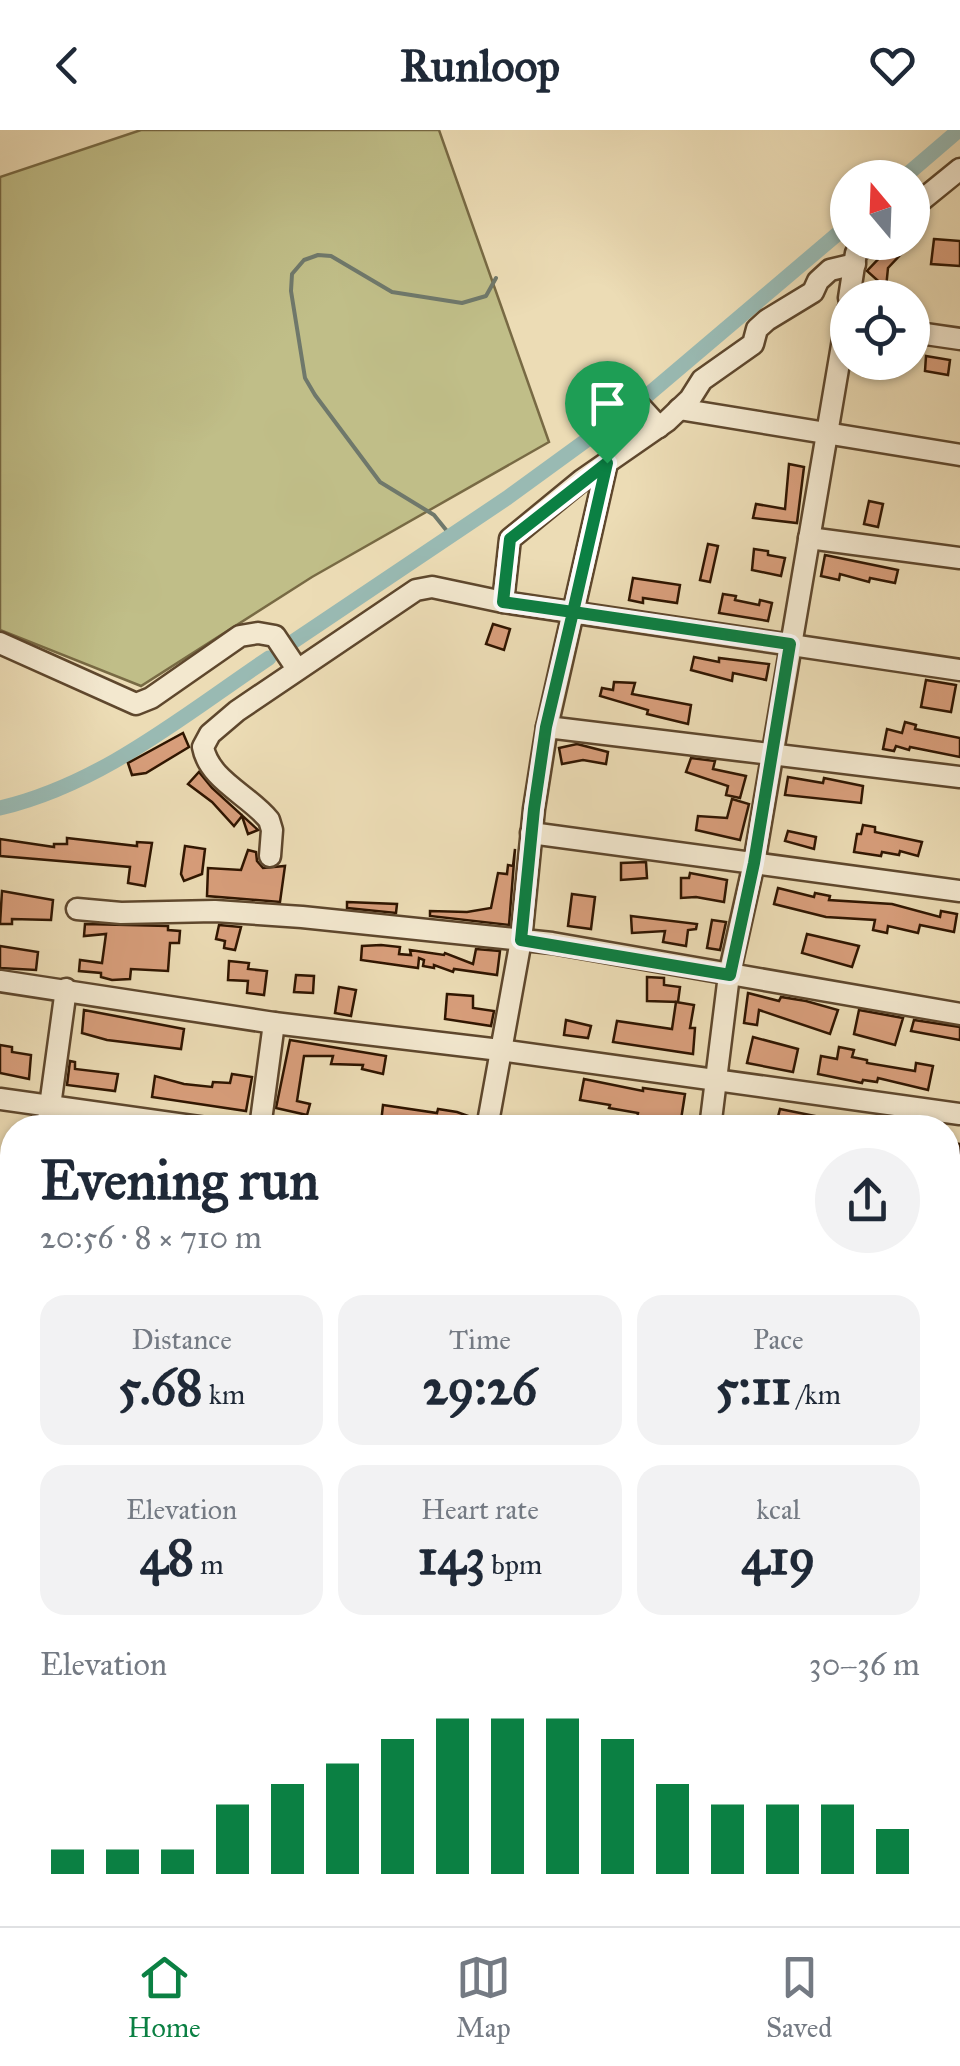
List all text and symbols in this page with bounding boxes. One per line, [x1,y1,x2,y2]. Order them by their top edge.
icon: back [40,38,95,93]
text: Runloop [400,38,560,93]
icon: heart [865,38,920,93]
north arrow [830,160,930,260]
map controls [830,160,930,380]
button: locate [830,280,930,380]
pin [565,361,650,464]
icon: arrive [580,376,635,431]
text: Evening run [40,1147,319,1214]
button: share [815,1148,920,1253]
text: 20:56 · 8 × 710 m [40,1218,262,1257]
text: Distance [131,1322,232,1357]
text: Time [449,1322,511,1357]
text: Pace [753,1322,804,1357]
text: 5.68 [118,1357,203,1418]
text: 29:26 [423,1357,537,1418]
text: 5:11 [716,1357,791,1418]
text: km [203,1377,245,1412]
text: /km [791,1377,841,1412]
text: Elevation [126,1492,237,1527]
text: Heart rate [421,1492,539,1527]
text: kcal [756,1492,800,1527]
text: 48 [140,1527,194,1588]
text: 143 [418,1527,485,1588]
text: 419 [741,1527,815,1588]
text: m [194,1547,224,1582]
text: bpm [485,1547,542,1582]
text: Elevation [40,1645,167,1684]
text: 30–36 m [809,1645,920,1684]
tab: Home [128,1950,201,2045]
tab: Map [456,1950,511,2045]
tab: Saved [766,1950,832,2045]

